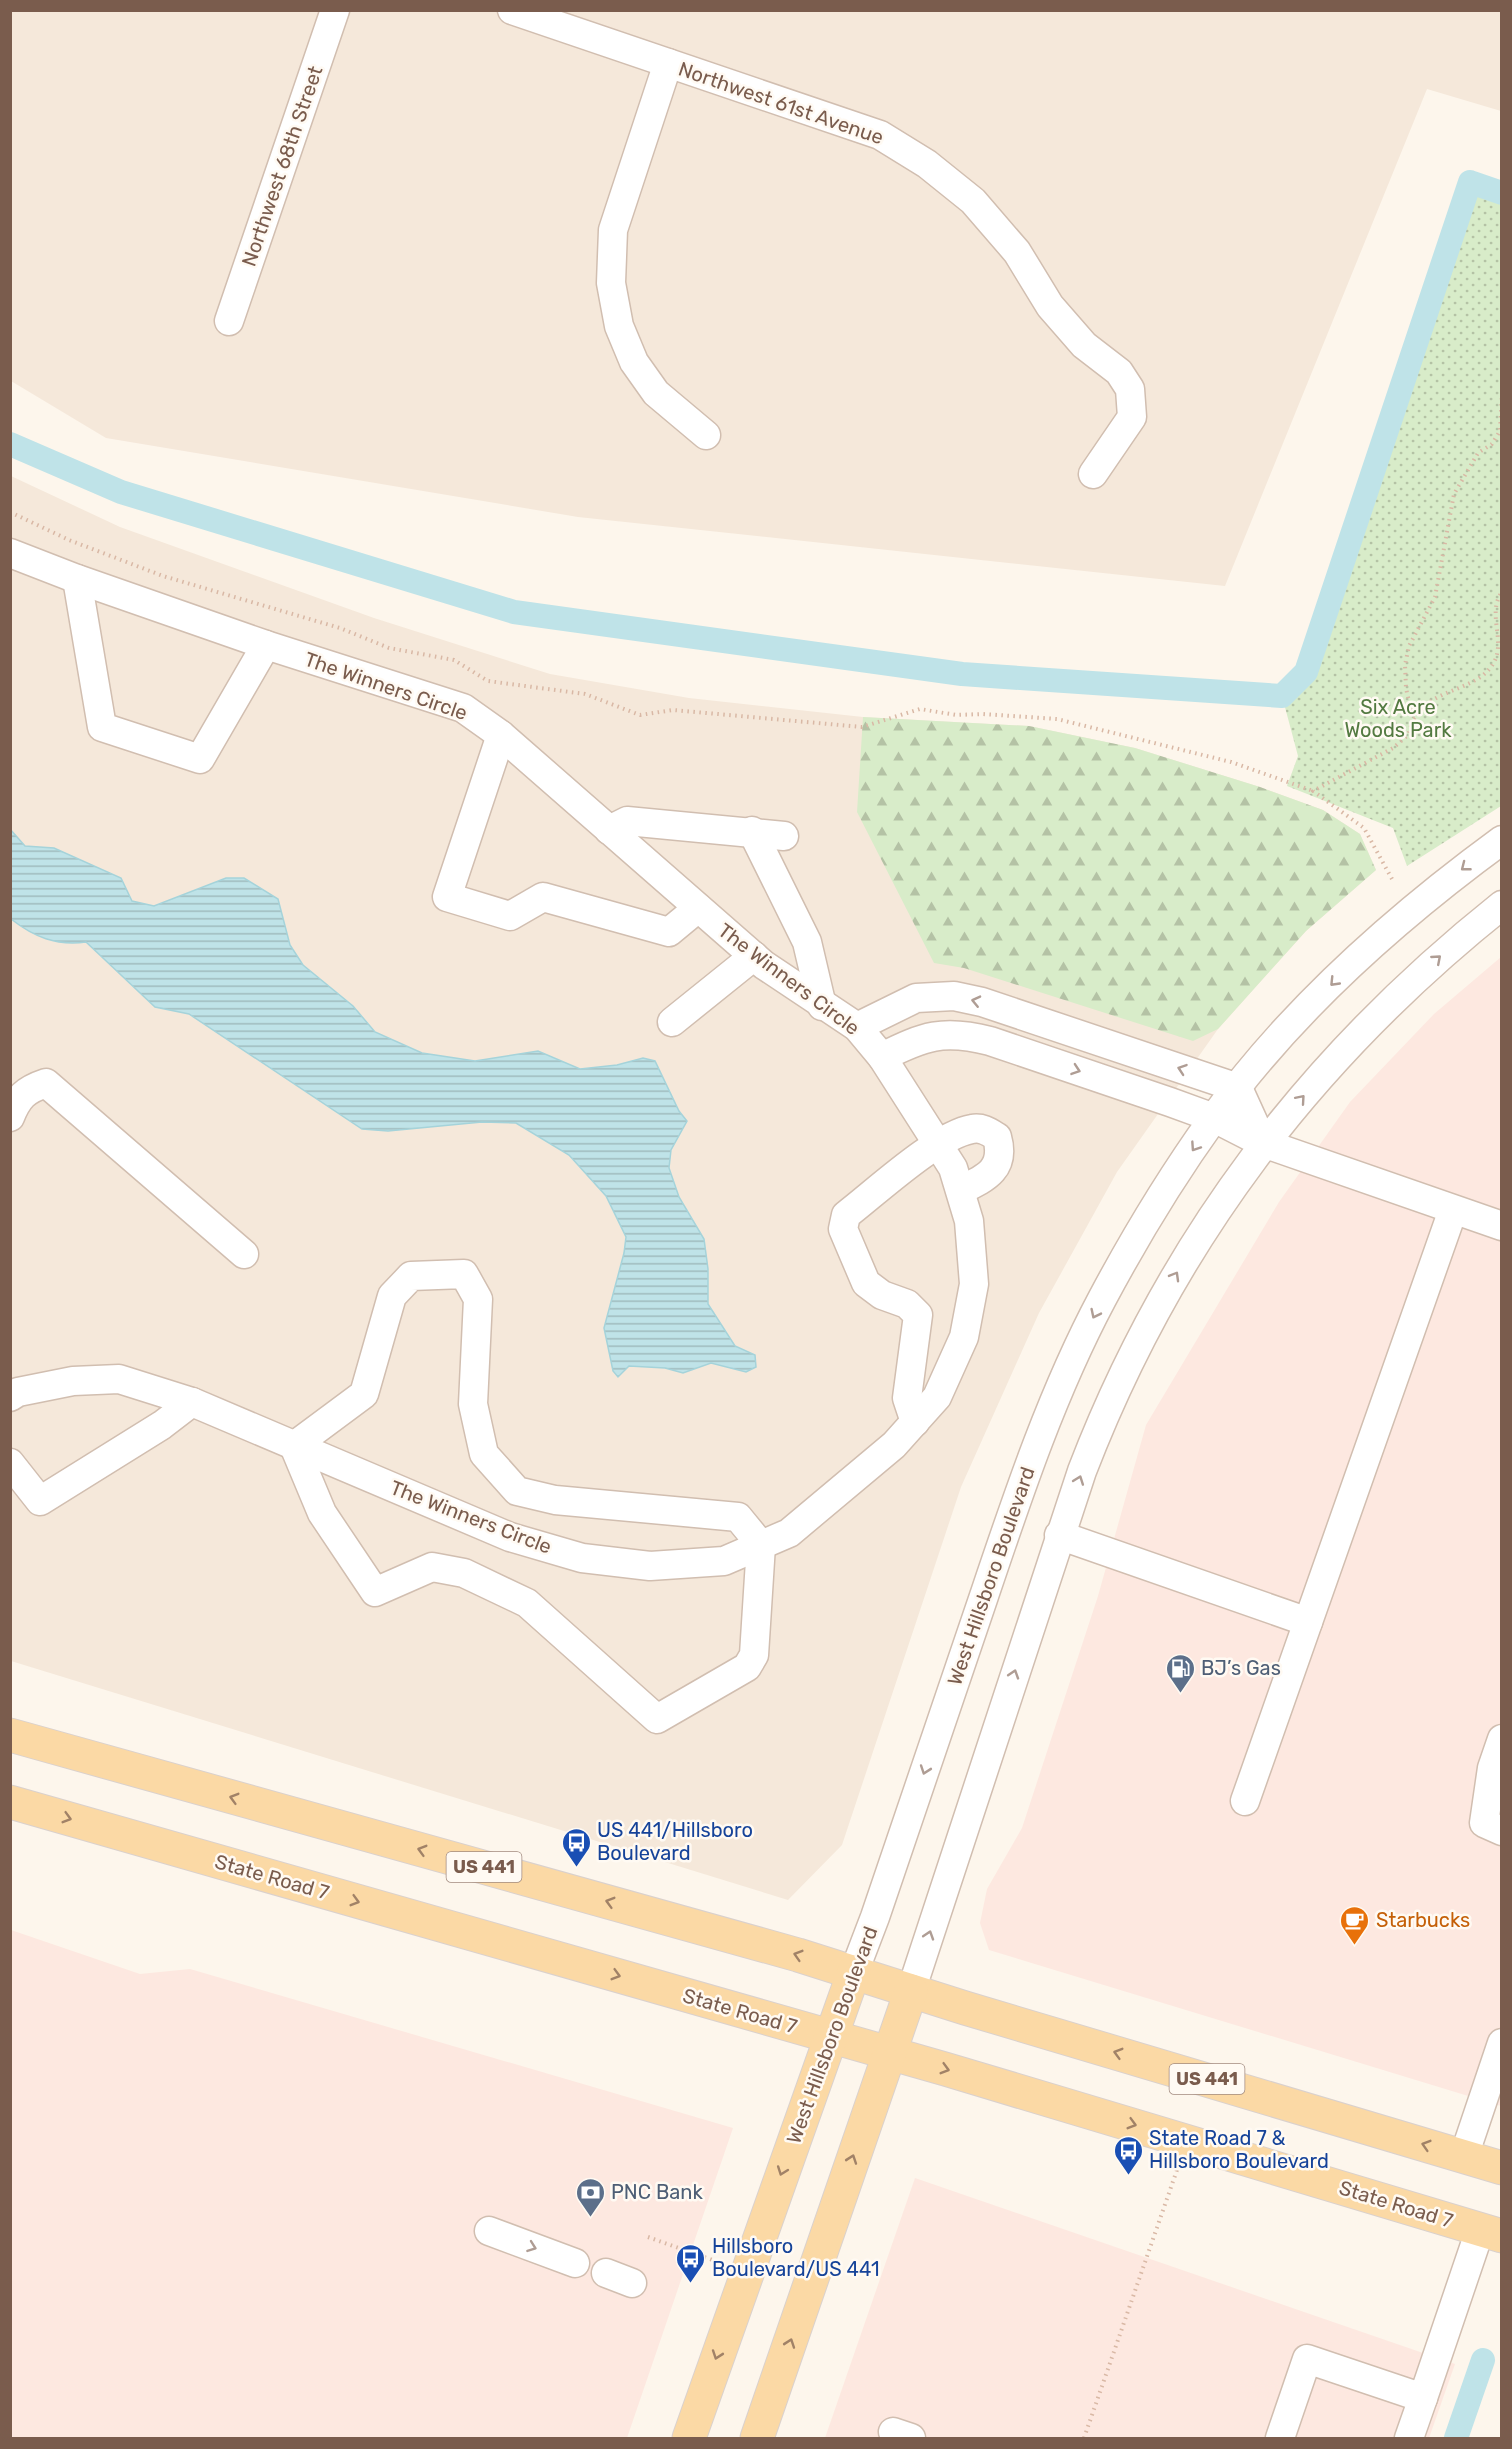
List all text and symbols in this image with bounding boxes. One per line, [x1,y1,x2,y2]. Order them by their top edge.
street label: Northwest 61st Avenue [675,57,887,149]
street label: Northwest 68th Street [236,63,328,269]
street label: The Winners Circle [301,647,471,725]
park label: Six Acre Woods Park [1344,695,1452,742]
one-way arrow [1460,860,1471,871]
street label: The Winners Circle [714,918,864,1040]
one-way arrow [1430,955,1441,966]
one-way arrow [1330,974,1341,985]
one-way arrow [971,995,981,1008]
one-way arrow [1070,1063,1081,1076]
one-way arrow [1177,1064,1188,1077]
one-way arrow [1294,1094,1305,1105]
one-way arrow [1191,1140,1202,1151]
one-way arrow [1168,1271,1179,1282]
one-way arrow [1090,1307,1102,1318]
street label: West Hillsboro Boulevard [942,1464,1040,1688]
street label: The Winners Circle [387,1475,555,1559]
one-way arrow [1071,1475,1084,1486]
fuel station icon: BJ’s Gas [1164,1652,1196,1694]
place label: BJ’s Gas [1201,1656,1281,1680]
one-way arrow [1006,1669,1019,1680]
one-way arrow [920,1764,932,1775]
one-way arrow [230,1793,240,1805]
one-way arrow [61,1811,72,1823]
place label: US 441/Hillsboro Boulevard [597,1818,753,1865]
bus stop icon: US 441/Hillsboro Boulevard [560,1826,592,1868]
one-way arrow [417,1845,428,1857]
street label: State Road 7 [212,1849,332,1905]
road number: US 441 [446,1852,522,1882]
one-way arrow [349,1894,360,1906]
one-way arrow [605,1897,615,1910]
cafe icon: Starbucks [1339,1904,1371,1946]
place label: Starbucks [1376,1908,1470,1932]
street label: West Hillsboro Boulevard [781,1923,883,2147]
one-way arrow [922,1930,934,1941]
one-way arrow [793,1950,804,1962]
one-way arrow [610,1968,620,1981]
street label: State Road 7 [680,1983,800,2039]
one-way arrow [1113,2048,1124,2060]
one-way arrow [939,2062,949,2074]
road number: US 441 [1170,2064,1244,2094]
one-way arrow [1126,2117,1137,2129]
place label: State Road 7 & Hillsboro Boulevard [1149,2126,1329,2173]
bus stop icon: State Road 7 & Hillsboro Boulevard [1112,2134,1144,2176]
one-way arrow [1421,2140,1431,2152]
one-way arrow [845,2154,858,2165]
one-way arrow [776,2165,789,2176]
street label: State Road 7 [1336,2175,1456,2233]
bank icon: PNC Bank [574,2176,606,2218]
place label: PNC Bank [611,2180,703,2204]
place label: Hillsboro Boulevard/US 441 [712,2234,880,2281]
one-way arrow [526,2240,537,2252]
bus stop icon: Hillsboro Boulevard/US 441 [675,2242,707,2284]
one-way arrow [782,2338,795,2349]
one-way arrow [712,2349,725,2360]

